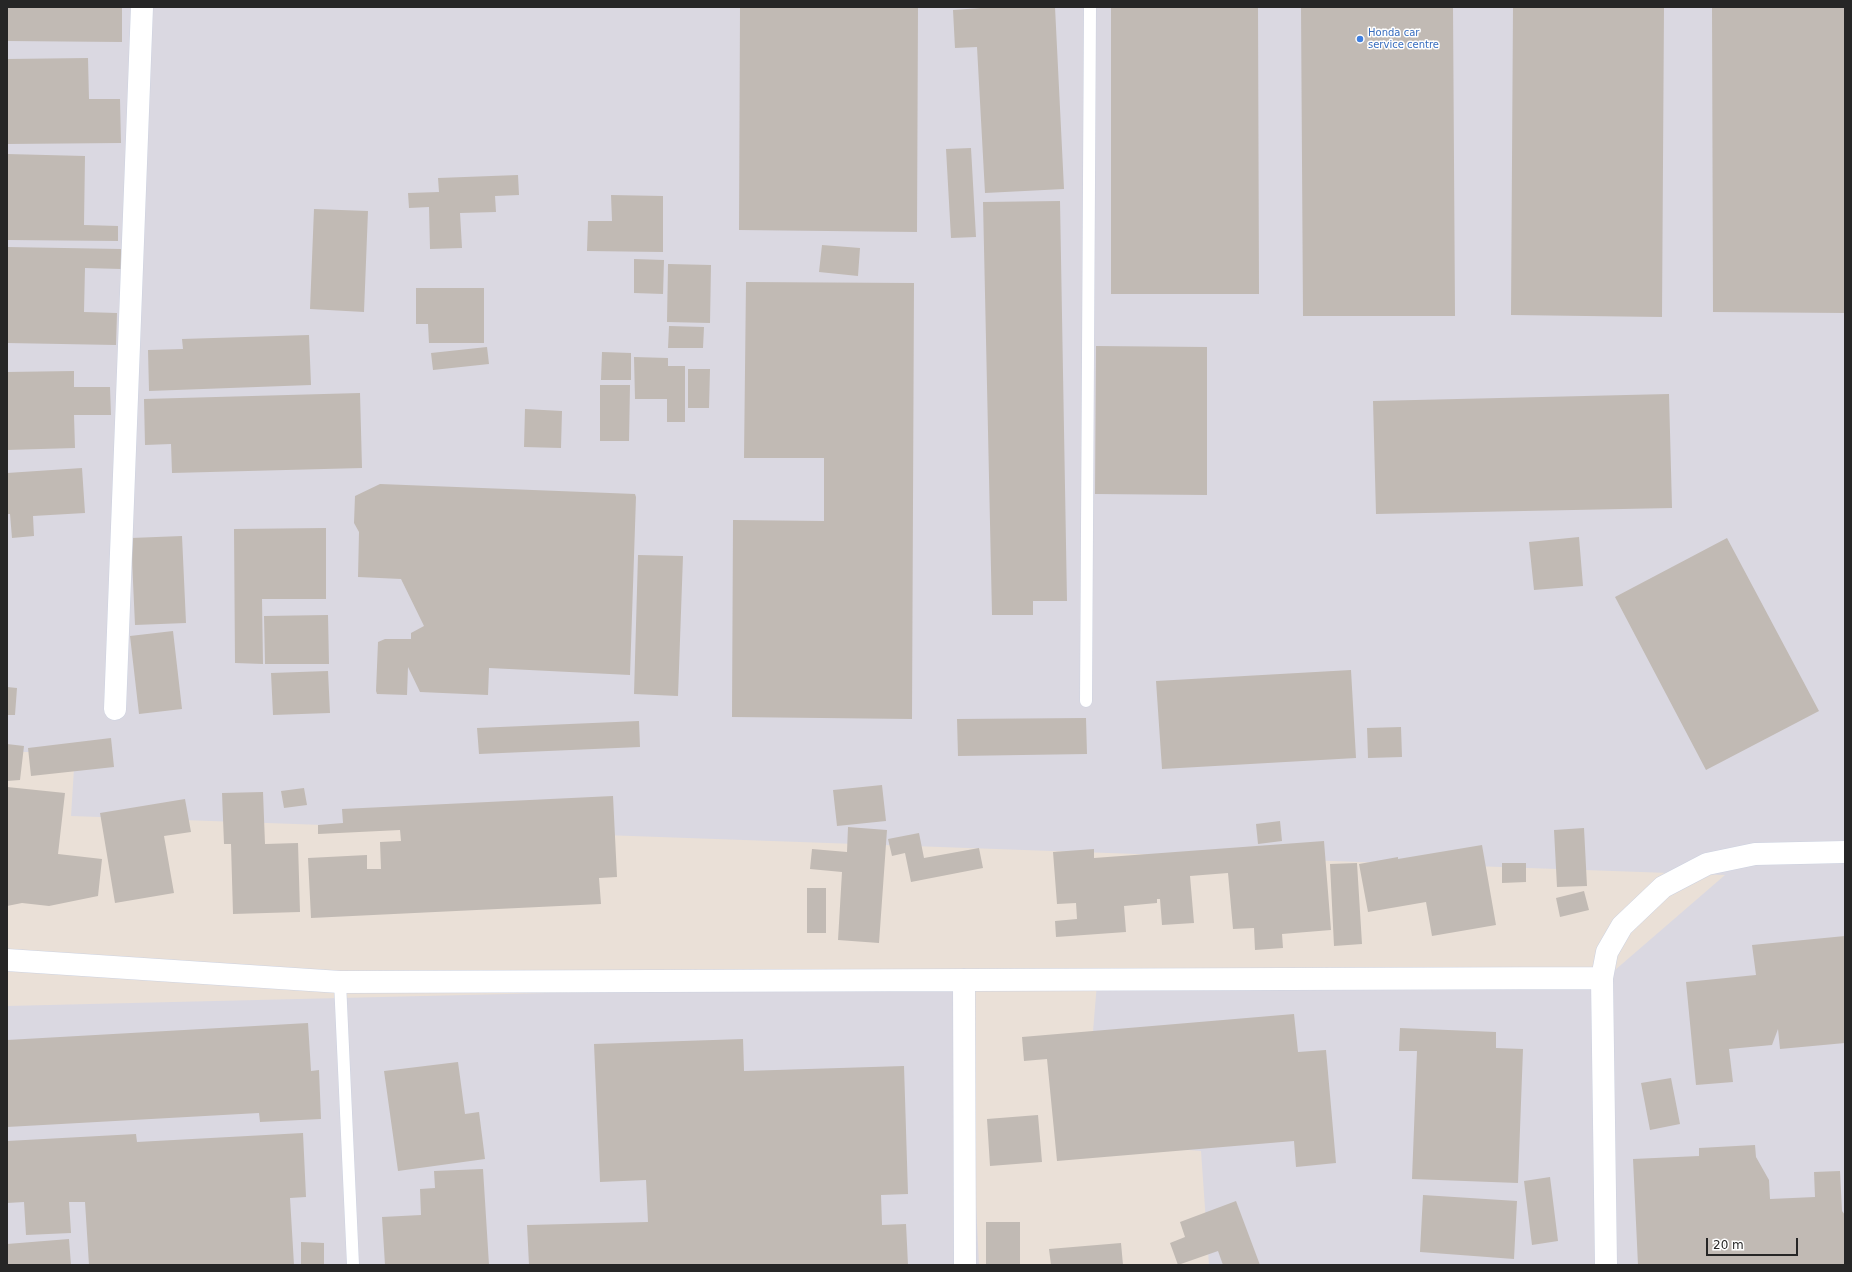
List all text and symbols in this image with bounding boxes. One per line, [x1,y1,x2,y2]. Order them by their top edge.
place label: Honda car service centre [1368,27,1439,50]
marker: Honda car service centre [1355,34,1365,44]
scale bar [1708,1230,1800,1256]
text: 20 m [1713,1238,1744,1252]

